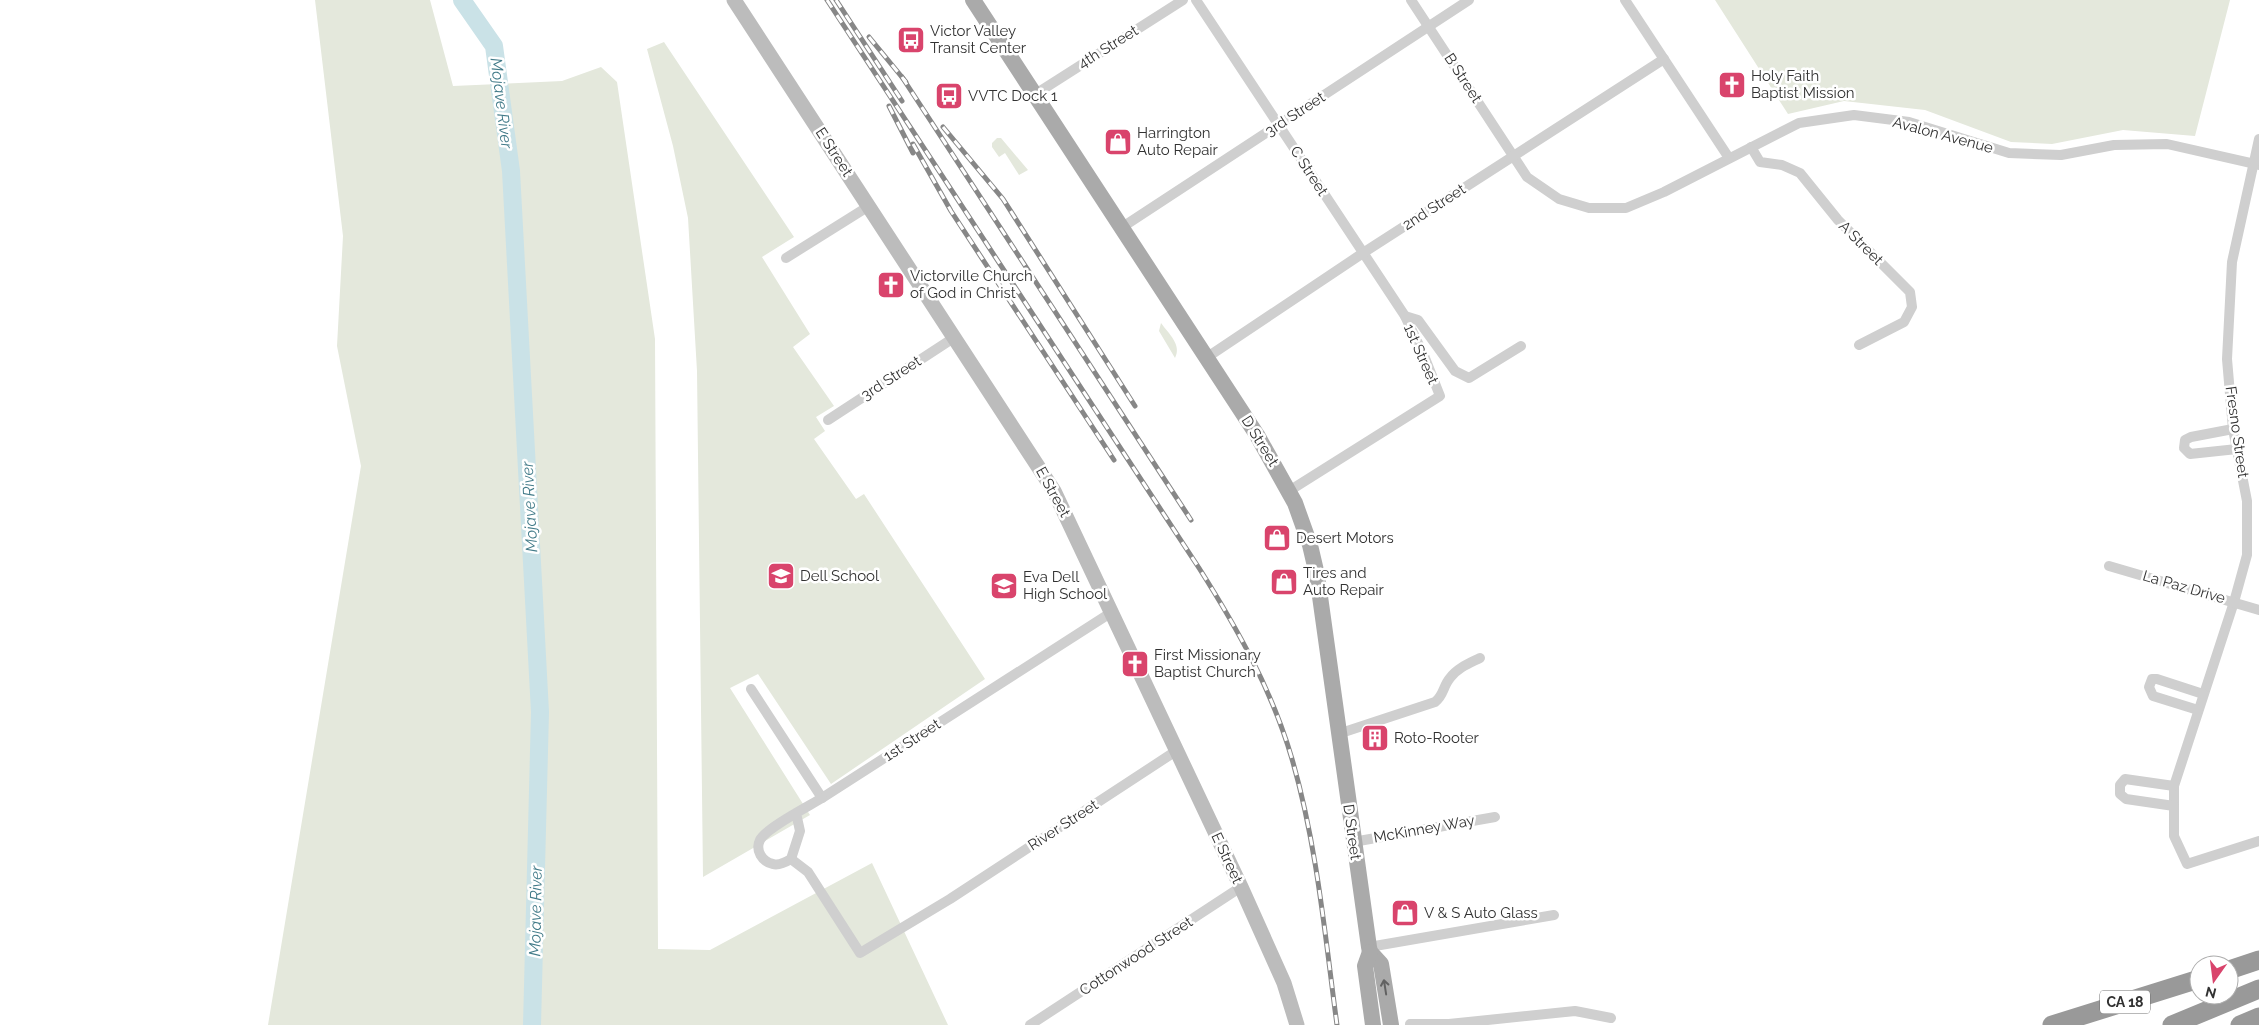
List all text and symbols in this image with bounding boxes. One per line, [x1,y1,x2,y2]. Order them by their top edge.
place label: Victor Valley Transit Center [930,22,1027,57]
street label: 4th Street [1075,22,1141,72]
bus stop icon: Victor Valley Transit Center [896,25,926,55]
street label: B Street [1440,50,1486,106]
water label: Mojave River [487,57,517,150]
place label: Holy Faith Baptist Mission [1751,67,1855,102]
church icon: Holy Faith Baptist Mission [1717,70,1747,100]
bus stop icon: VVTC Dock 1 [934,81,964,111]
place label: VVTC Dock 1 [968,87,1058,105]
street label: 3rd Street [1262,88,1328,140]
street label: Avalon Avenue [1891,113,1995,157]
street label: E Street [812,124,856,180]
place label: Harrington Auto Repair [1137,124,1219,159]
shop icon: Harrington Auto Repair [1103,127,1133,157]
street label: C Street [1286,143,1332,199]
street label: 2nd Street [1399,180,1469,234]
street label: A Street [1835,217,1887,269]
place label: Victorville Church of God in Christ [910,267,1033,302]
church icon: Victorville Church of God in Christ [876,270,906,300]
street label: 1st Street [1400,321,1442,387]
street label: 3rd Street [858,352,924,404]
street label: Fresno Street [2222,385,2252,479]
street label: D Street [1237,412,1283,470]
water label: Mojave River [518,461,541,553]
street label: E Street [1032,464,1074,520]
shop icon: Desert Motors [1262,523,1292,553]
place label: Desert Motors [1296,529,1394,547]
school or university icon: Dell School [766,561,796,591]
place label: Tires and Auto Repair [1303,564,1385,599]
place label: Dell School [800,567,880,585]
shop icon: Tires and Auto Repair [1269,567,1299,597]
street label: La Paz Drive [2141,567,2228,607]
place label: Eva Dell High School [1023,568,1108,603]
school or university icon: Eva Dell High School [989,571,1019,601]
place label: First Missionary Baptist Church [1154,646,1261,681]
church icon: First Missionary Baptist Church [1120,649,1150,679]
street label: 1st Street [880,715,944,765]
building icon: Roto-Rooter [1360,723,1390,753]
place label: Roto-Rooter [1394,729,1479,747]
street label: River Street [1025,796,1101,854]
street label: D Street [1339,803,1365,861]
street label: McKinney Way [1372,811,1476,847]
street label: E Street [1207,829,1247,887]
water label: Mojave River [525,865,546,957]
shop icon: V & S Auto Glass [1390,898,1420,928]
place label: V & S Auto Glass [1424,904,1538,922]
street label: Cottonwood Street [1076,913,1196,999]
north arrow [2189,955,2239,1005]
one-way arrow [1379,979,1389,995]
text: N [2204,984,2218,1002]
road number: CA 18 [2100,990,2150,1014]

